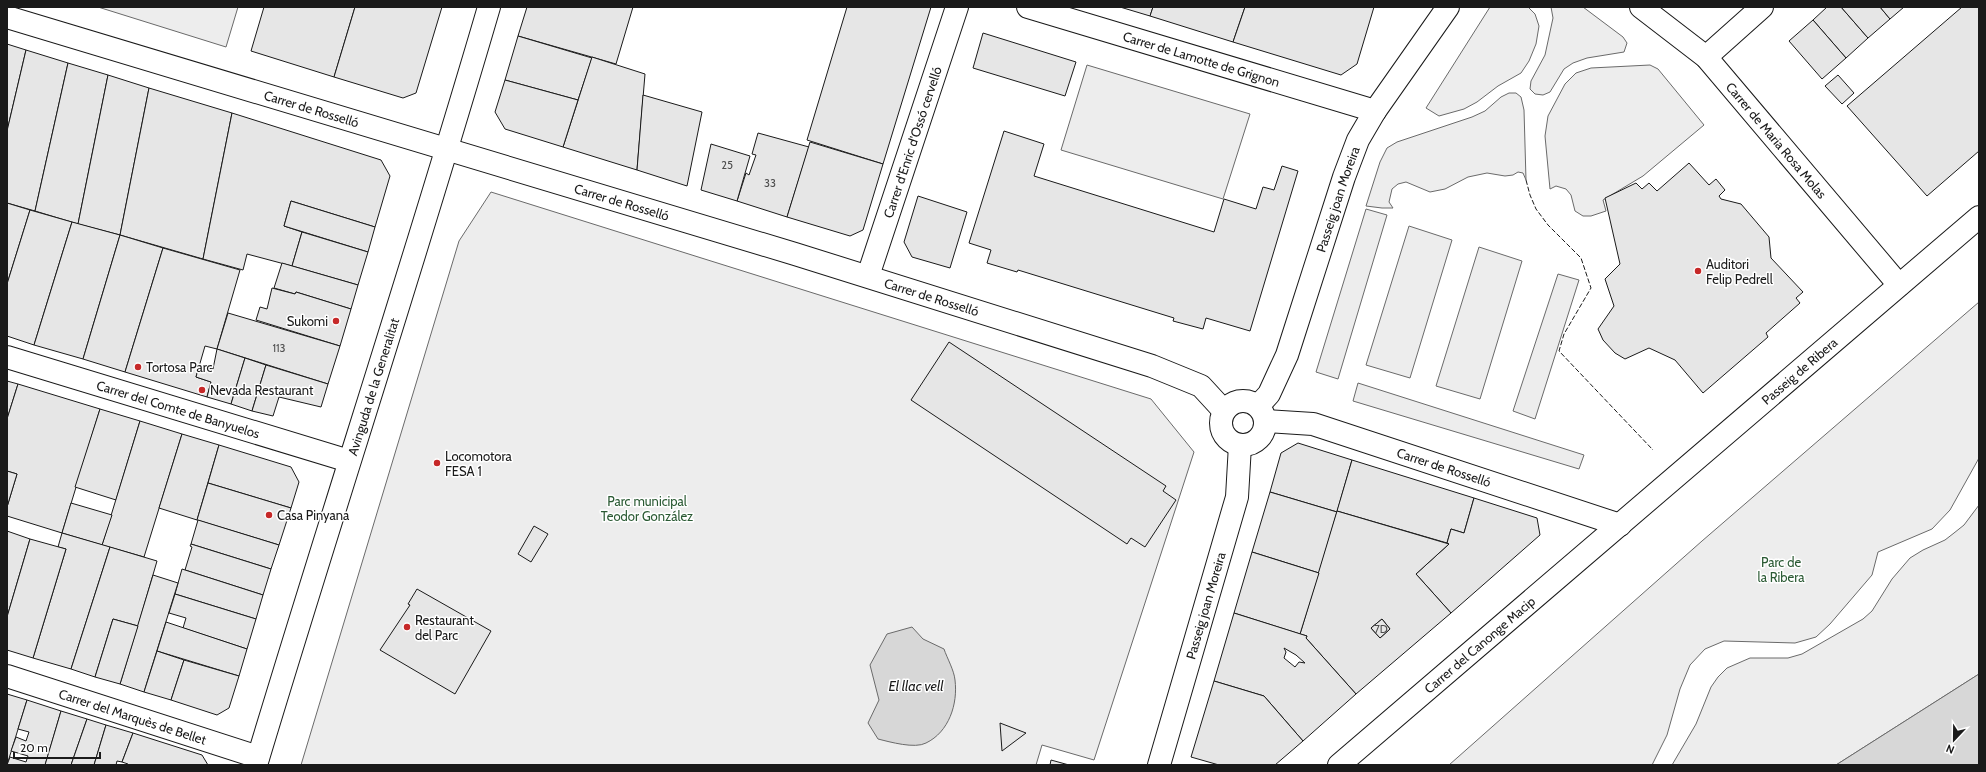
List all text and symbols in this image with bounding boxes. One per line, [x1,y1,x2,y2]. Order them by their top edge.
street label: Carrer de Lamotte de Grignon [1121,28,1282,90]
street label: Carrer d'Enric d'Ossó cervelló [880,64,945,220]
street label: Carrer de Maria Rosa Molas [1723,79,1830,202]
street label: Carrer de Rosselló [262,87,361,130]
street label: Passeig joan Moreira [1312,143,1363,254]
house number: 25 [721,158,733,172]
house number: 33 [764,176,776,190]
street label: Carrer de Rosselló [572,180,671,224]
place label: Auditori Felip Pedrell [1706,256,1773,287]
marker: Auditori Felip Pedrell [1693,266,1703,276]
street label: Carrer de Rosselló [882,275,981,319]
place label: Sukomi [287,313,328,329]
street label: Avinguda de la Generalitat [344,315,402,457]
marker: Sukomi [331,316,341,326]
street label: Passeig de Ribera [1758,334,1841,408]
house number: 113 [272,341,286,355]
place label: Tortosa Parc [146,359,213,375]
marker: Tortosa Parc [133,362,143,372]
street label: Carrer del Comte de Banyuelos [95,377,262,442]
place label: Nevada Restaurant [210,382,314,398]
marker: Nevada Restaurant [197,385,207,395]
street label: Carrer de Rosselló [1395,444,1493,490]
place label: Locomotora FESA 1 [445,448,512,479]
marker: Locomotora FESA 1 [432,458,442,468]
park label: Parc municipal Teodor González [601,493,693,524]
place label: Casa Pinyana [277,507,350,523]
marker: Casa Pinyana [264,510,274,520]
street label: Passeig joan Moreira [1182,549,1229,661]
park label: Parc de la Ribera [1758,554,1805,585]
street label: Carrer del Canonge Macip [1421,593,1538,696]
place label: Restaurant del Parc [415,612,474,643]
marker: Restaurant del Parc [402,622,412,632]
house number: 7D [1374,622,1388,636]
water label: El llac vell [888,677,944,695]
street label: Carrer del Marquès de Bellet [57,685,209,748]
north arrow [1934,720,1974,760]
scale bar [14,734,100,760]
text: 20 m [20,740,48,755]
text: N [1944,741,1956,757]

